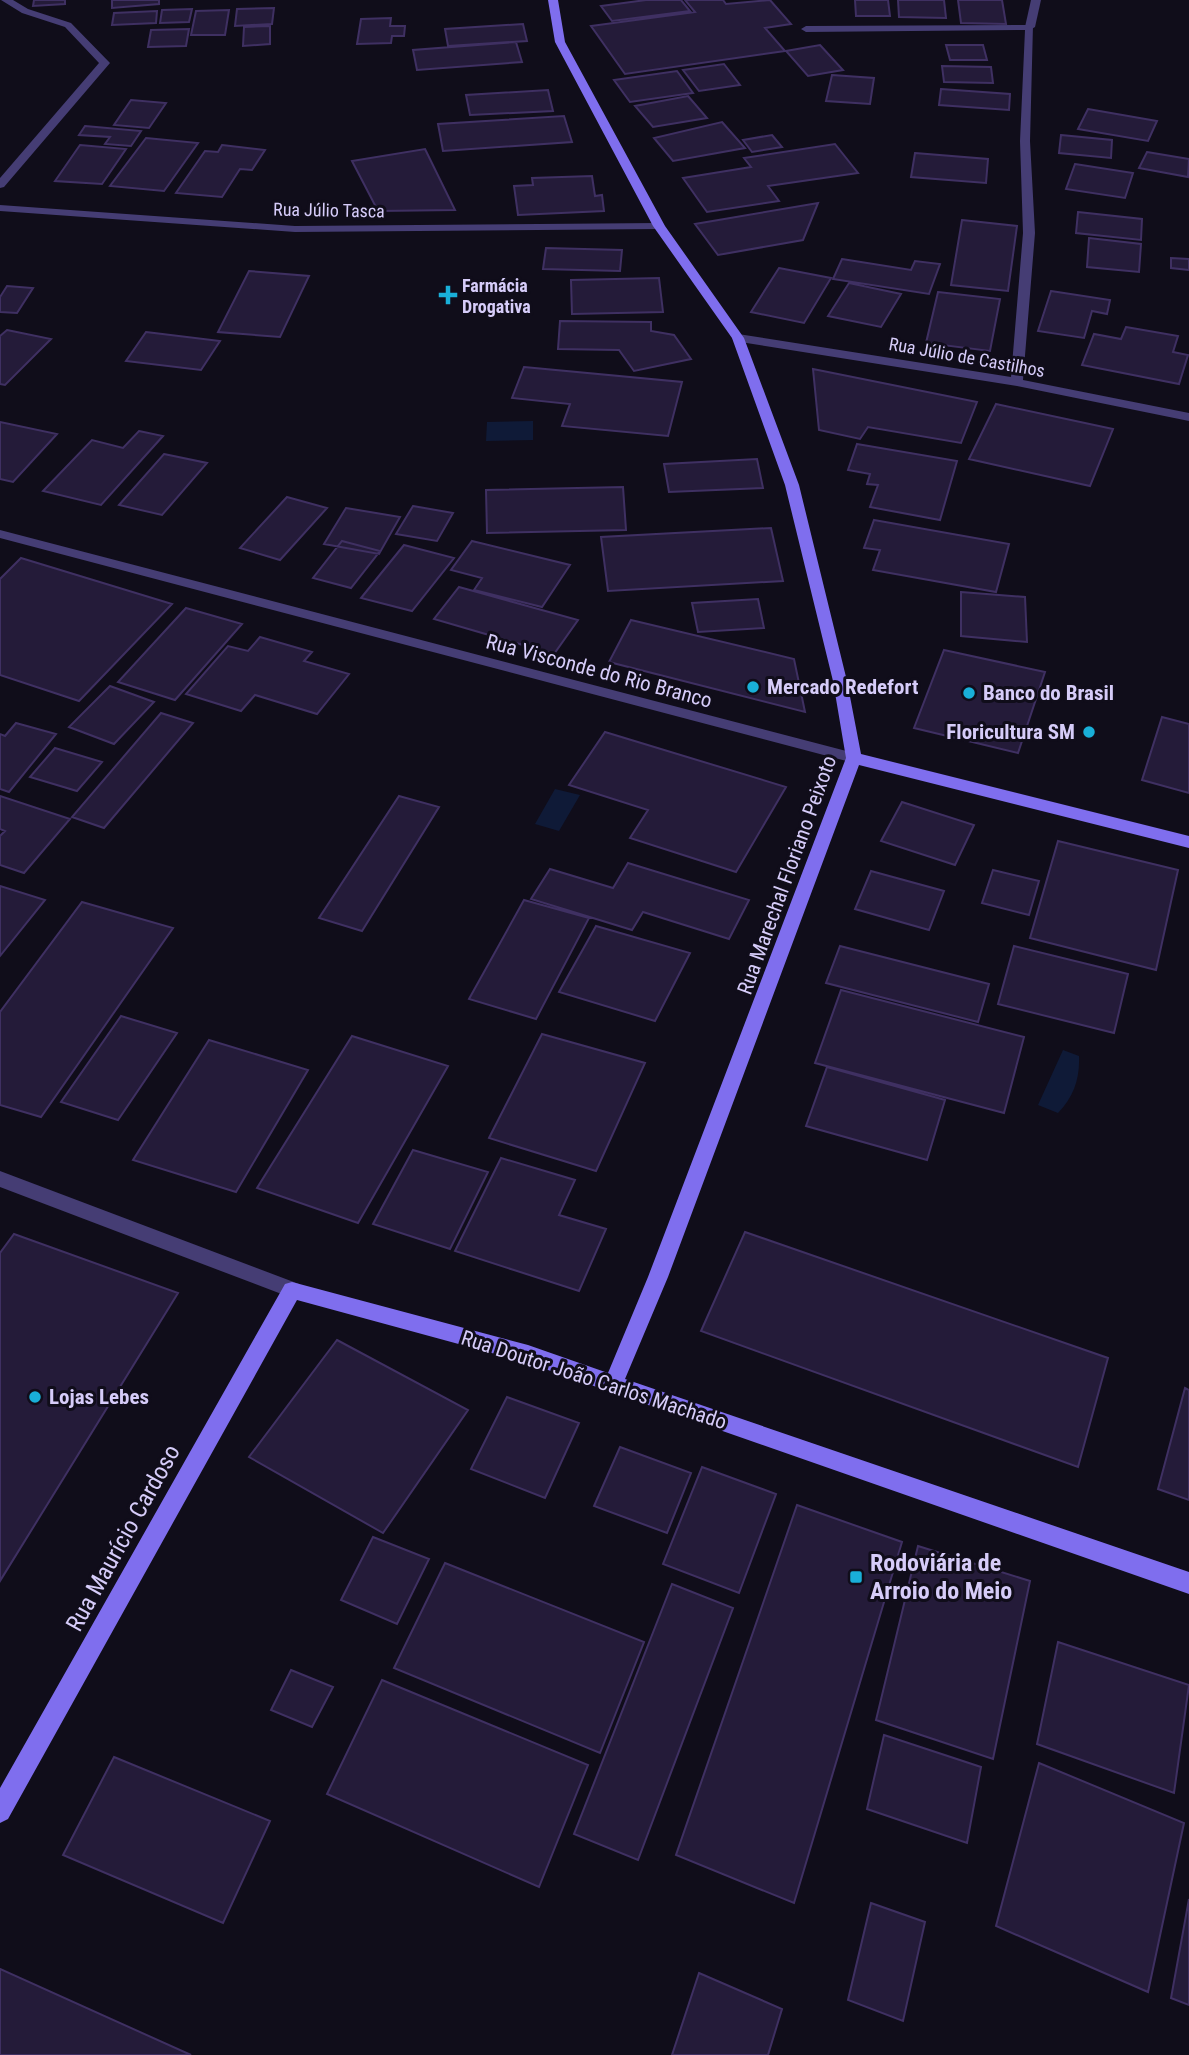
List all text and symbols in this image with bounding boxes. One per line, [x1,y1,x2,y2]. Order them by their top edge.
street label: Rua Júlio Tasca [273,199,385,221]
place label: Farmácia Drogativa [462,275,531,317]
marker: Farmácia Drogativa [440,287,456,303]
street label: Rua Júlio de Castilhos [887,333,1047,381]
street label: Rua Visconde do Rio Branco [483,629,715,713]
place label: Mercado Redefort [767,675,918,699]
marker: Mercado Redefort [745,679,761,695]
place label: Banco do Brasil [983,681,1114,705]
marker: Banco do Brasil [961,685,977,701]
place label: Floricultura SM [946,720,1075,744]
marker: Floricultura SM [1081,724,1097,740]
street label: Rua Marechal Floriano Peixoto [733,752,841,998]
street label: Rua Doutor João Carlos Machado [458,1326,730,1434]
place label: Lojas Lebes [49,1385,149,1409]
marker: Lojas Lebes [27,1389,43,1405]
street label: Rua Maurício Cardoso [60,1440,186,1636]
place label: Rodoviária de Arroio do Meio [870,1549,1012,1605]
marker: Rodoviária de Arroio do Meio [848,1569,864,1585]

